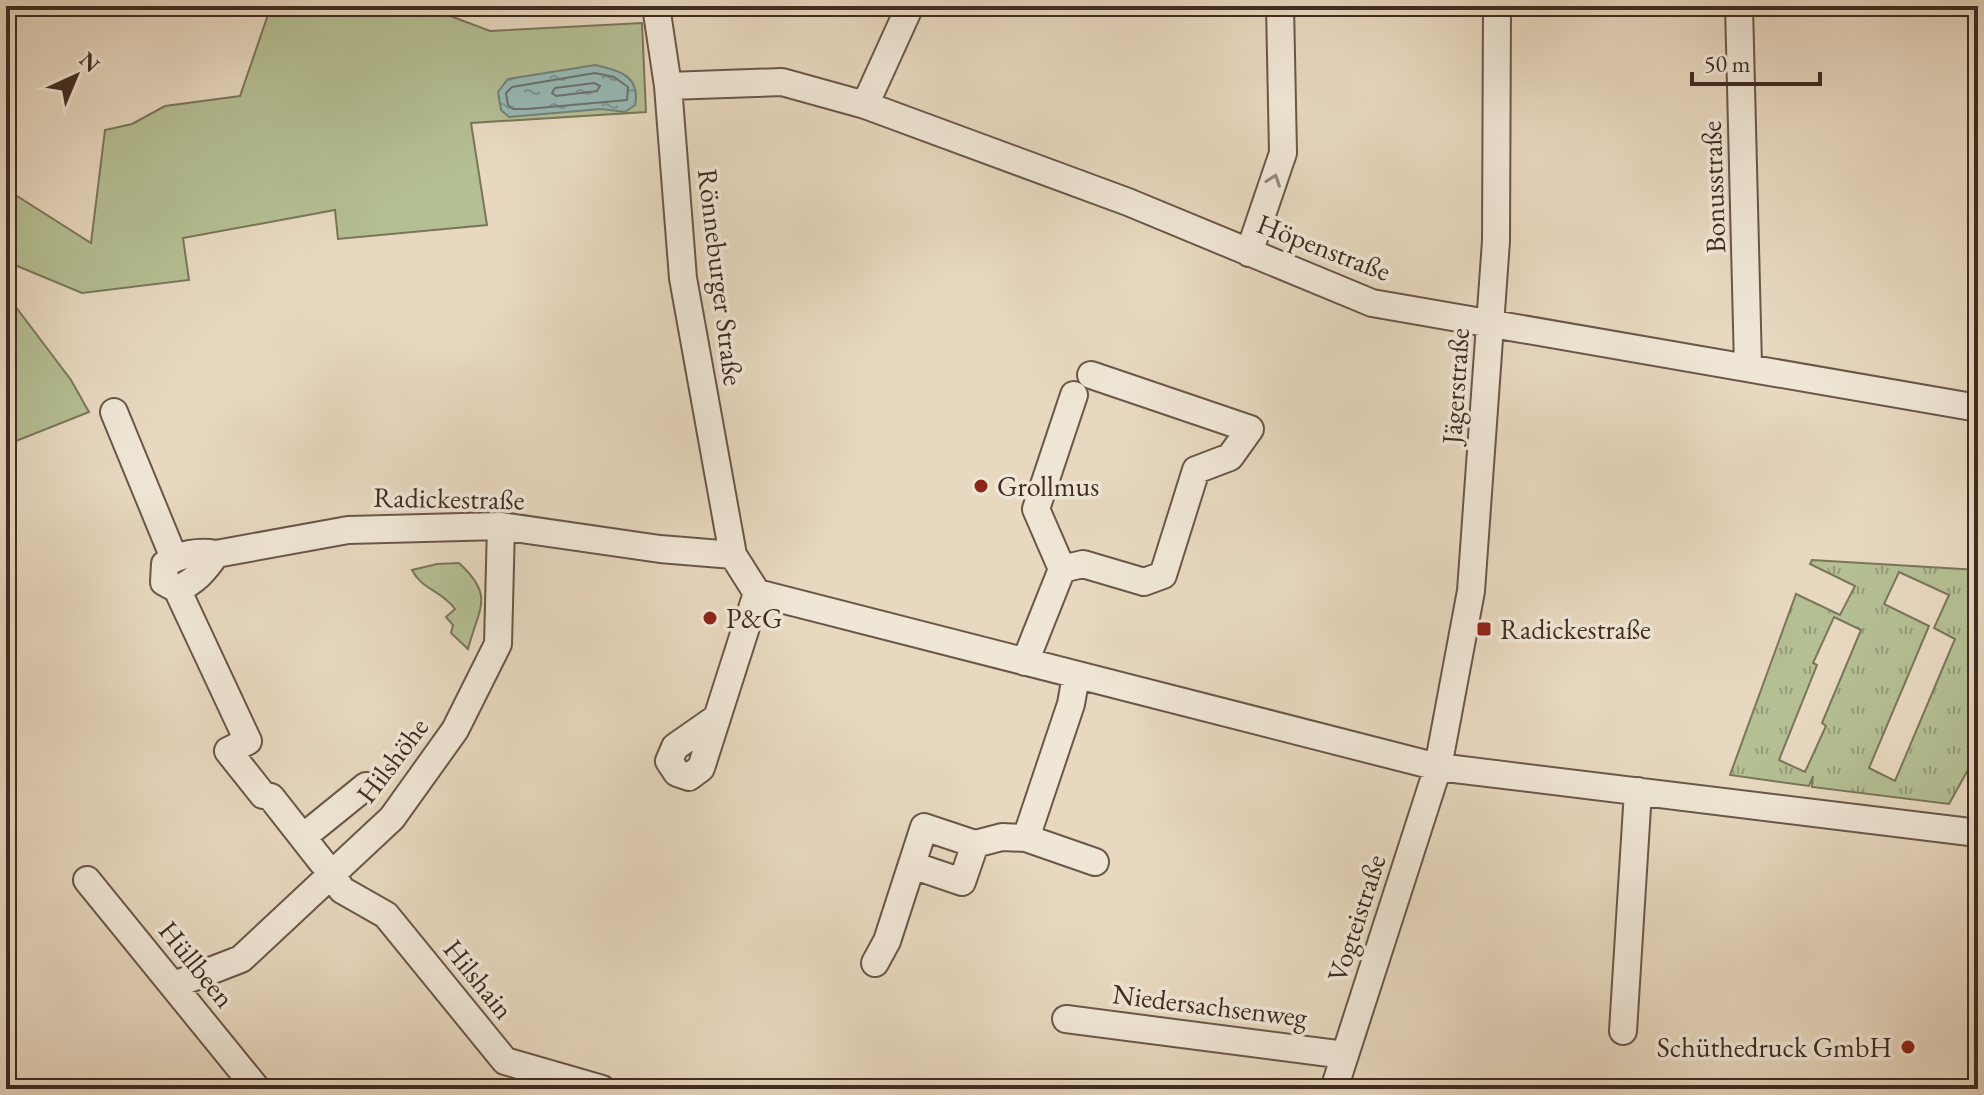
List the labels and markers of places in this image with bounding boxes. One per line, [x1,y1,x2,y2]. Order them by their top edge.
place label: Grollmus [997,468,1099,504]
marker: Grollmus [972,477,990,495]
place label: P&G [726,600,782,636]
marker: P&G [701,609,719,627]
place label: Radickestraße [1500,611,1651,647]
marker: Radickestraße [1475,620,1493,638]
place label: Schüthedruck GmbH [1657,1029,1892,1065]
marker: Schüthedruck GmbH [1899,1038,1917,1056]

